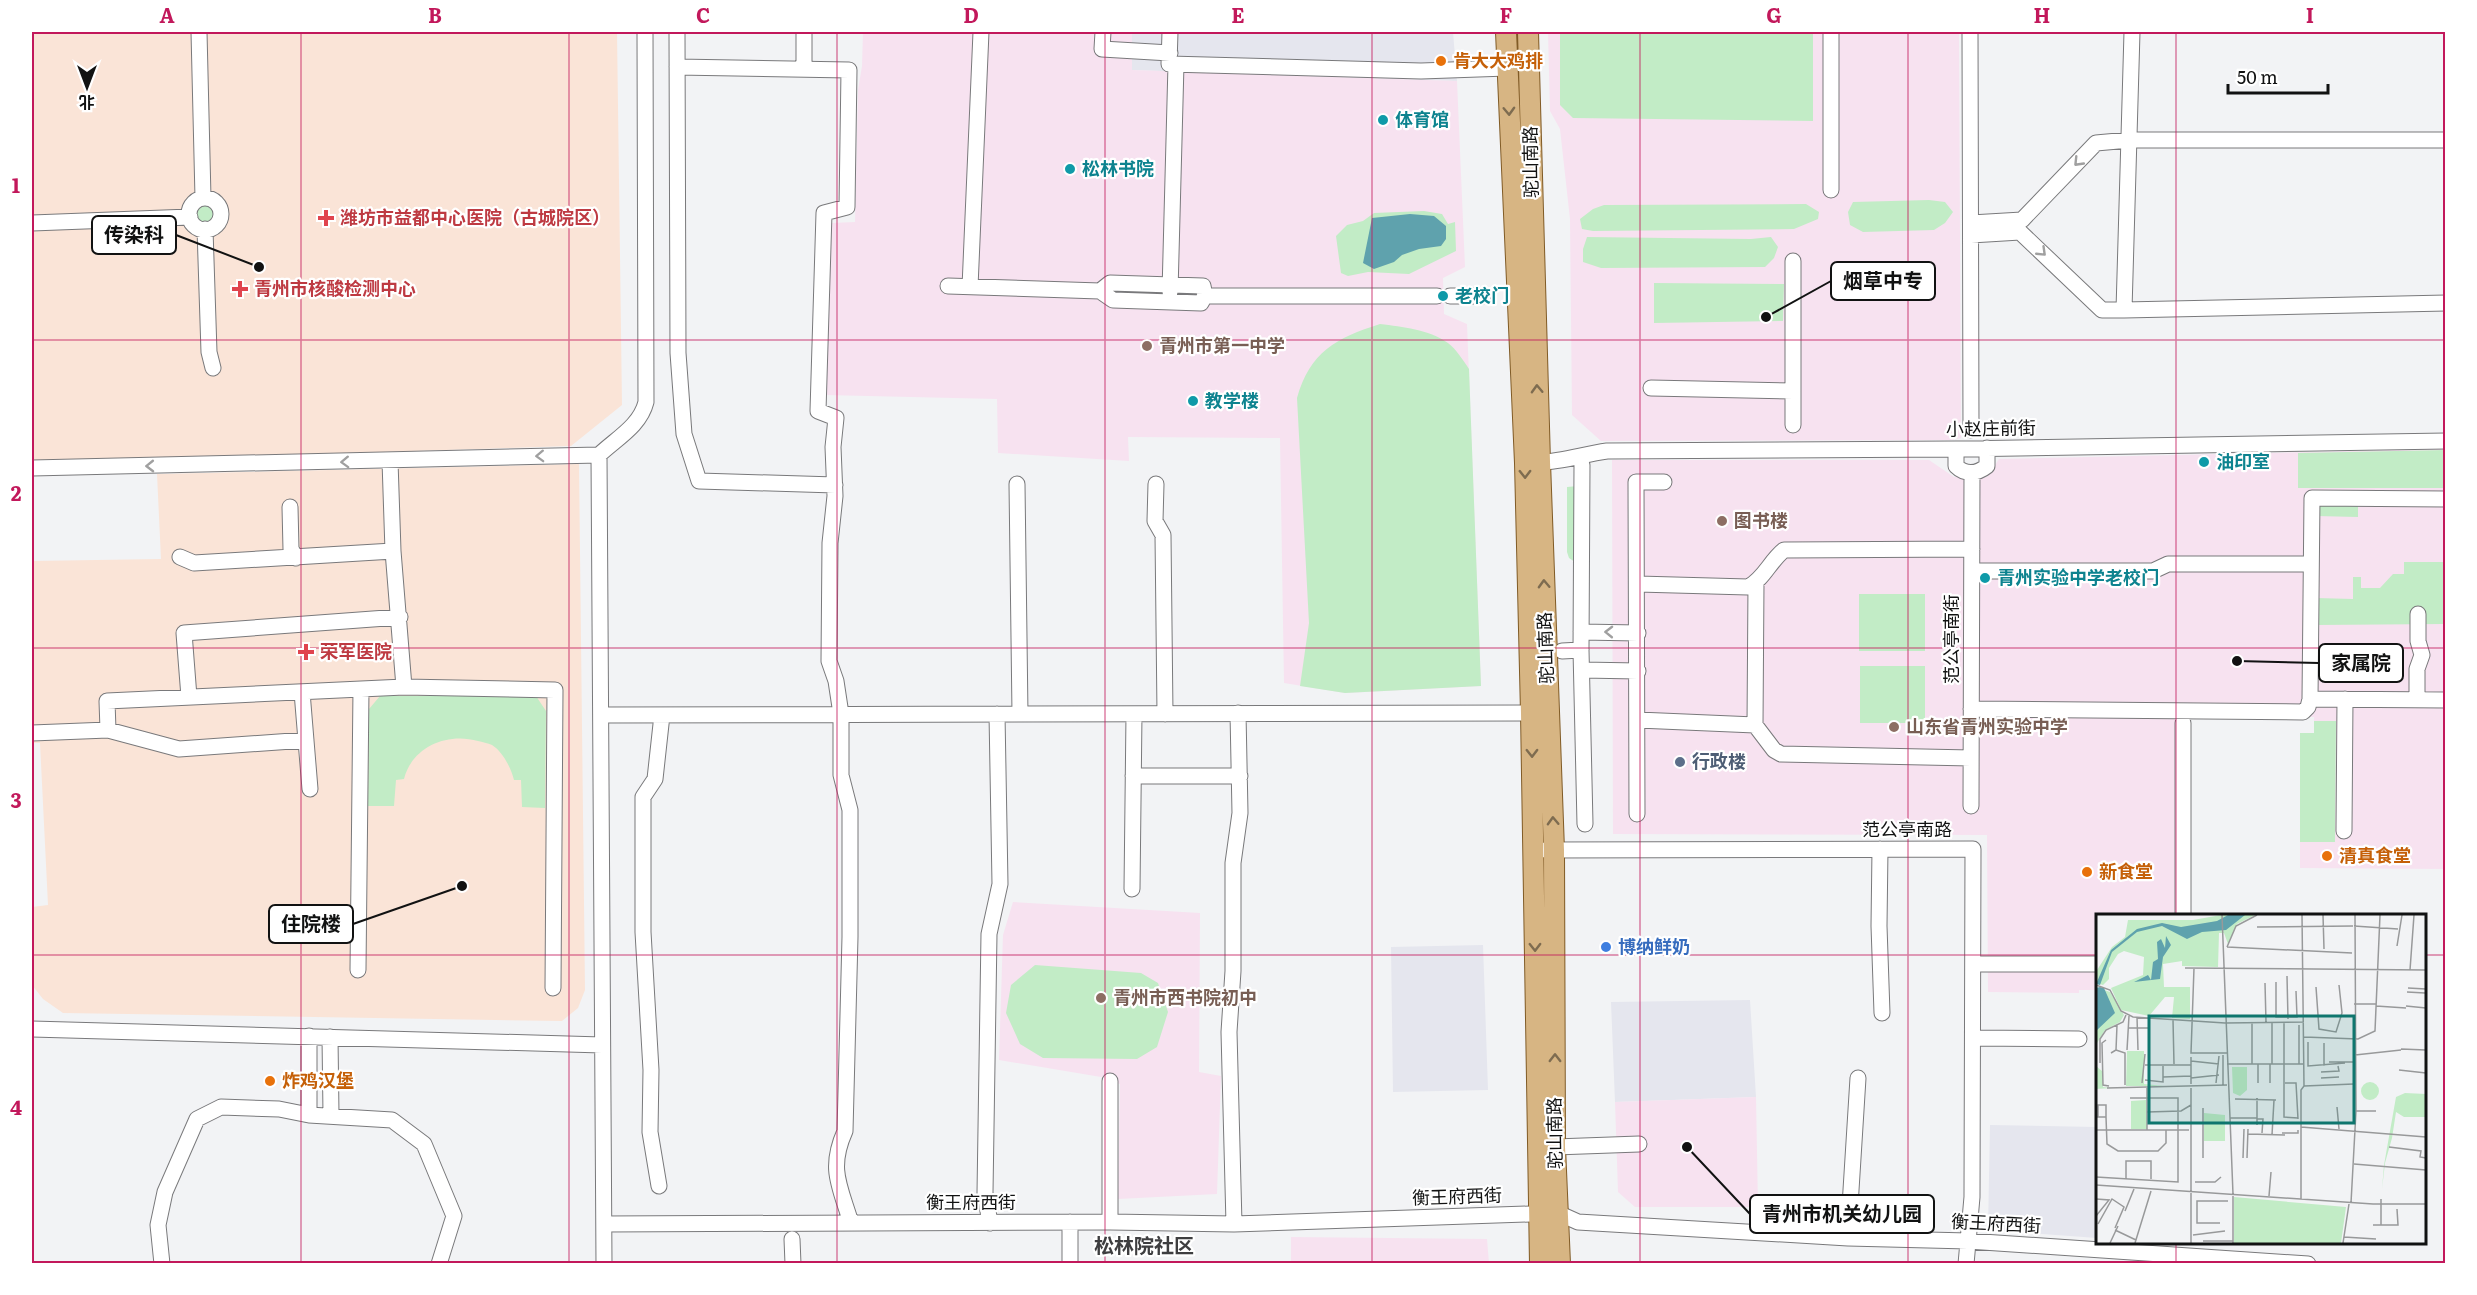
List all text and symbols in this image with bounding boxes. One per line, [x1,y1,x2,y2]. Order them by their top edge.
text: A [159,0,175,29]
text: B [428,0,442,29]
text: C [696,0,710,29]
text: D [963,0,979,29]
text: E [1231,0,1245,29]
text: F [1500,0,1513,29]
text: G [1766,0,1782,29]
text: H [2034,0,2050,29]
text: I [2306,0,2314,29]
place label: 肯大大鸡排 [1453,46,1543,73]
marker: 肯大大鸡排 [1434,54,1448,68]
north arrow [57,57,117,117]
scale bar [2228,57,2328,95]
text: 50 m [2237,63,2278,90]
text: 北 [79,91,95,115]
place label: 体育馆 [1395,105,1449,132]
one-way arrow [1502,106,1515,115]
marker: 体育馆 [1376,113,1390,127]
street label: 驼山南路 [1515,126,1544,198]
place label: 松林书院 [1082,154,1154,181]
one-way arrow [2075,154,2086,165]
marker: 松林书院 [1063,162,1077,176]
text: 1 [12,169,20,199]
place label: 潍坊市益都中心医院（古城院区） [340,203,610,230]
marker: 潍坊市益都中心医院（古城院区） [317,209,335,227]
callout: 传染科 [92,216,176,254]
text: 传染科 [104,218,164,248]
one-way arrow [2034,245,2045,256]
callout: 烟草中专 [1831,262,1935,300]
text: 烟草中专 [1843,264,1923,294]
place label: 青州市核酸检测中心 [254,274,416,301]
marker: 青州市核酸检测中心 [231,280,249,298]
place label: 老校门 [1455,281,1509,308]
marker: 老校门 [1436,289,1450,303]
place label: 青州市第一中学 [1159,331,1285,358]
marker: 青州市第一中学 [1140,339,1154,353]
one-way arrow [1531,385,1544,394]
place label: 教学楼 [1205,386,1259,413]
marker: 教学楼 [1186,394,1200,408]
street label: 小赵庄前街 [1946,413,2036,442]
place label: 油印室 [2216,447,2270,474]
one-way arrow [536,450,545,462]
marker: 油印室 [2197,455,2211,469]
one-way arrow [341,456,350,468]
one-way arrow [146,460,155,472]
one-way arrow [1518,469,1531,478]
text: 2 [11,477,22,507]
place label: 图书楼 [1734,506,1788,533]
marker: 图书楼 [1715,514,1729,528]
place label: 青州实验中学老校门 [1997,563,2159,590]
marker: 青州实验中学老校门 [1978,571,1992,585]
one-way arrow [1537,580,1550,589]
street label: 范公亭南街 [1937,594,1964,684]
street label: 驼山南路 [1530,612,1559,685]
one-way arrow [1605,626,1614,638]
place label: 荣军医院 [320,637,392,664]
marker: 荣军医院 [297,643,315,661]
callout: 家属院 [2319,644,2403,682]
text: 家属院 [2331,646,2391,676]
place label: 山东省青州实验中学 [1906,712,2068,739]
marker: 山东省青州实验中学 [1887,720,1901,734]
place label: 行政楼 [1692,747,1746,774]
one-way arrow [1526,748,1538,757]
marker: 行政楼 [1673,755,1687,769]
text: 3 [10,784,22,814]
street label: 范公亭南路 [1862,815,1952,842]
one-way arrow [1546,817,1559,826]
place label: 清真食堂 [2339,841,2411,868]
marker: 清真食堂 [2320,849,2334,863]
place label: 新食堂 [2099,857,2153,884]
marker: 新食堂 [2080,865,2094,879]
callout: 住院楼 [269,905,353,943]
text: 住院楼 [281,907,341,937]
inset map [2096,914,2426,1244]
place label: 博纳鲜奶 [1618,932,1690,959]
marker: 博纳鲜奶 [1599,940,1613,954]
one-way arrow [1529,943,1541,952]
place label: 青州市西书院初中 [1113,983,1257,1010]
marker: 青州市西书院初中 [1094,991,1108,1005]
one-way arrow [1549,1054,1561,1063]
place label: 炸鸡汉堡 [282,1066,354,1093]
marker: 炸鸡汉堡 [263,1074,277,1088]
text: 4 [10,1091,22,1121]
street label: 驼山南路 [1539,1097,1568,1169]
street label: 衡王府西街 [1412,1180,1502,1211]
street label: 衡王府西街 [926,1188,1016,1215]
callout: 青州市机关幼儿园 [1750,1195,1934,1233]
text: 青州市机关幼儿园 [1762,1197,1922,1227]
street label: 衡王府西街 [1950,1207,2042,1238]
district label: 松林院社区 [1094,1229,1194,1259]

